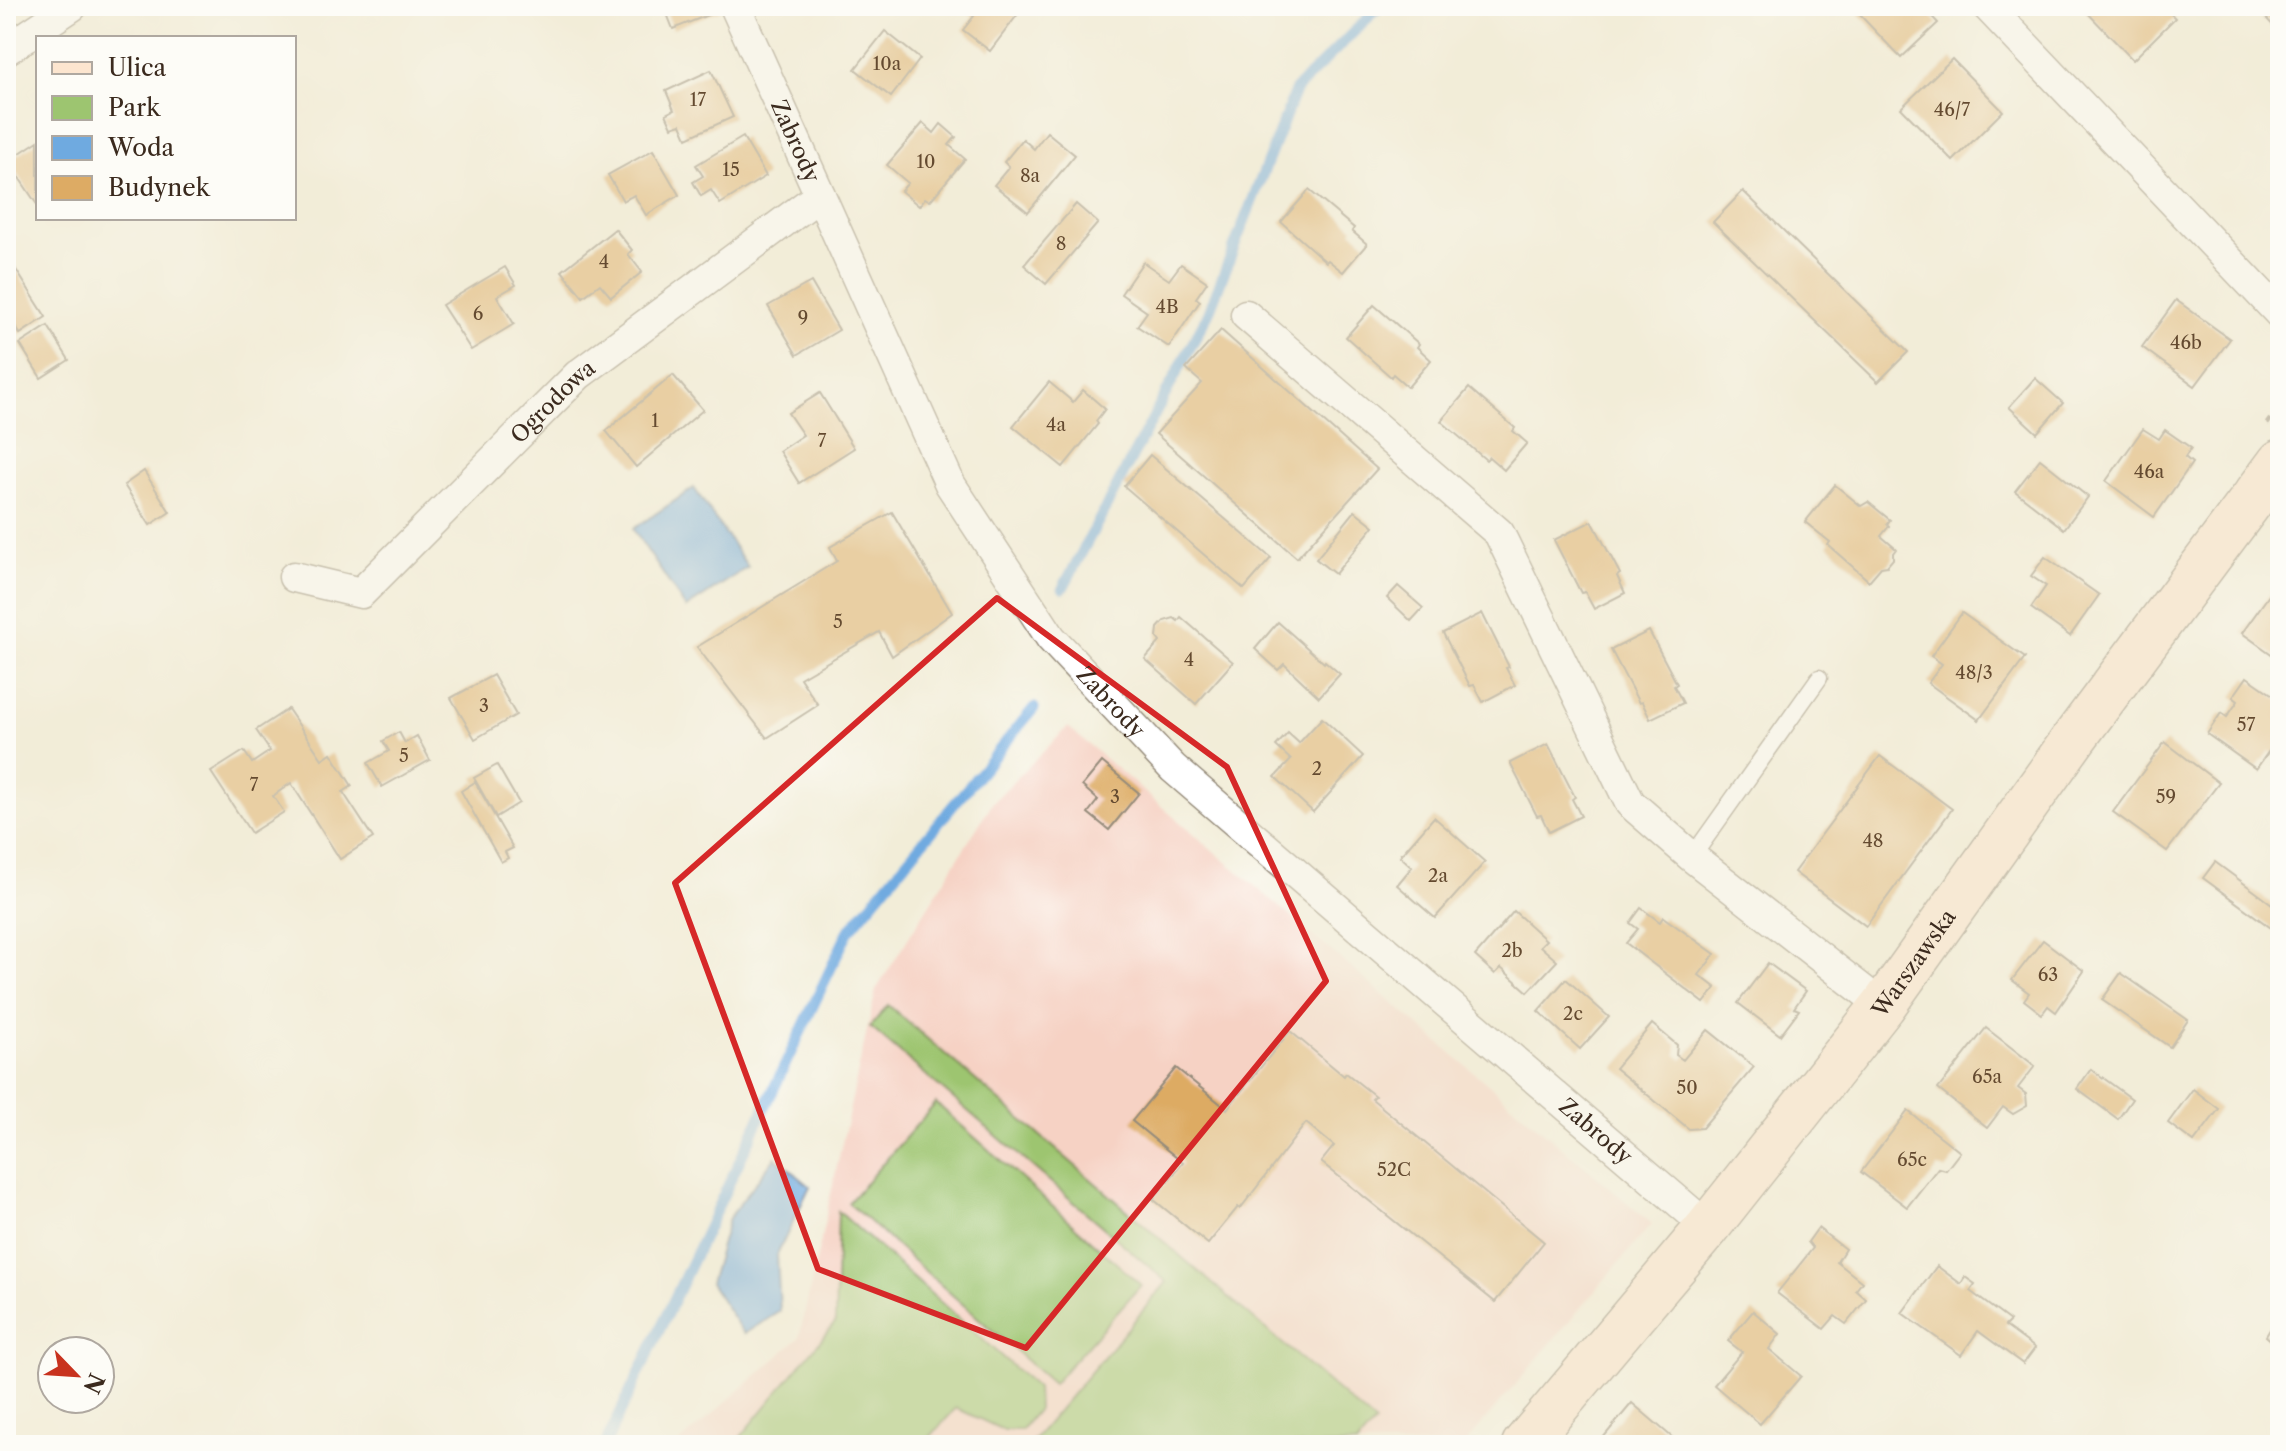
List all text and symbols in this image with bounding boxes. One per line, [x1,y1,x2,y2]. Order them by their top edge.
legend [36,36,296,220]
text: Ulica [108,53,167,82]
house number: 10a [873,53,902,75]
house number: 17 [690,89,706,111]
text: Park [108,93,161,122]
street label: Zabrody [765,96,826,187]
house number: 46/7 [1934,99,1970,121]
text: Woda [107,133,175,162]
house number: 10 [917,151,935,173]
house number: 15 [722,159,740,181]
house number: 8a [1020,165,1041,187]
text: Budynek [108,173,211,202]
house number: 8 [1056,233,1066,255]
house number: 4 [599,251,609,273]
house number: 4B [1156,296,1178,318]
house number: 6 [473,303,483,325]
house number: 9 [798,307,808,329]
house number: 46b [2170,332,2202,354]
street label: Ogrodowa [505,354,601,449]
house number: 1 [651,410,659,432]
house number: 4a [1046,414,1066,436]
house number: 7 [818,430,827,452]
house number: 46a [2134,461,2165,483]
house number: 5 [833,611,843,633]
house number: 4 [1184,649,1194,671]
street label: Zabrody [1071,661,1151,744]
house number: 48/3 [1955,662,1993,684]
house number: 3 [479,695,489,717]
house number: 57 [2237,714,2255,736]
house number: 5 [399,745,409,767]
house number: 2 [1312,758,1322,780]
house number: 7 [250,774,259,796]
house number: 3 [1110,786,1120,808]
house number: 59 [2156,786,2176,808]
house number: 48 [1862,830,1884,852]
house number: 2a [1428,865,1448,887]
street label: Warszawska [1866,904,1962,1023]
house number: 2b [1501,940,1523,962]
house number: 63 [2038,964,2058,986]
house number: 2c [1563,1003,1583,1025]
house number: 65a [1972,1066,2002,1088]
house number: 50 [1676,1077,1698,1099]
street label: Zabrody [1554,1093,1638,1171]
house number: 65c [1897,1149,1927,1171]
house number: 52C [1377,1159,1411,1181]
north arrow [36,1335,116,1415]
text: N [77,1369,110,1398]

